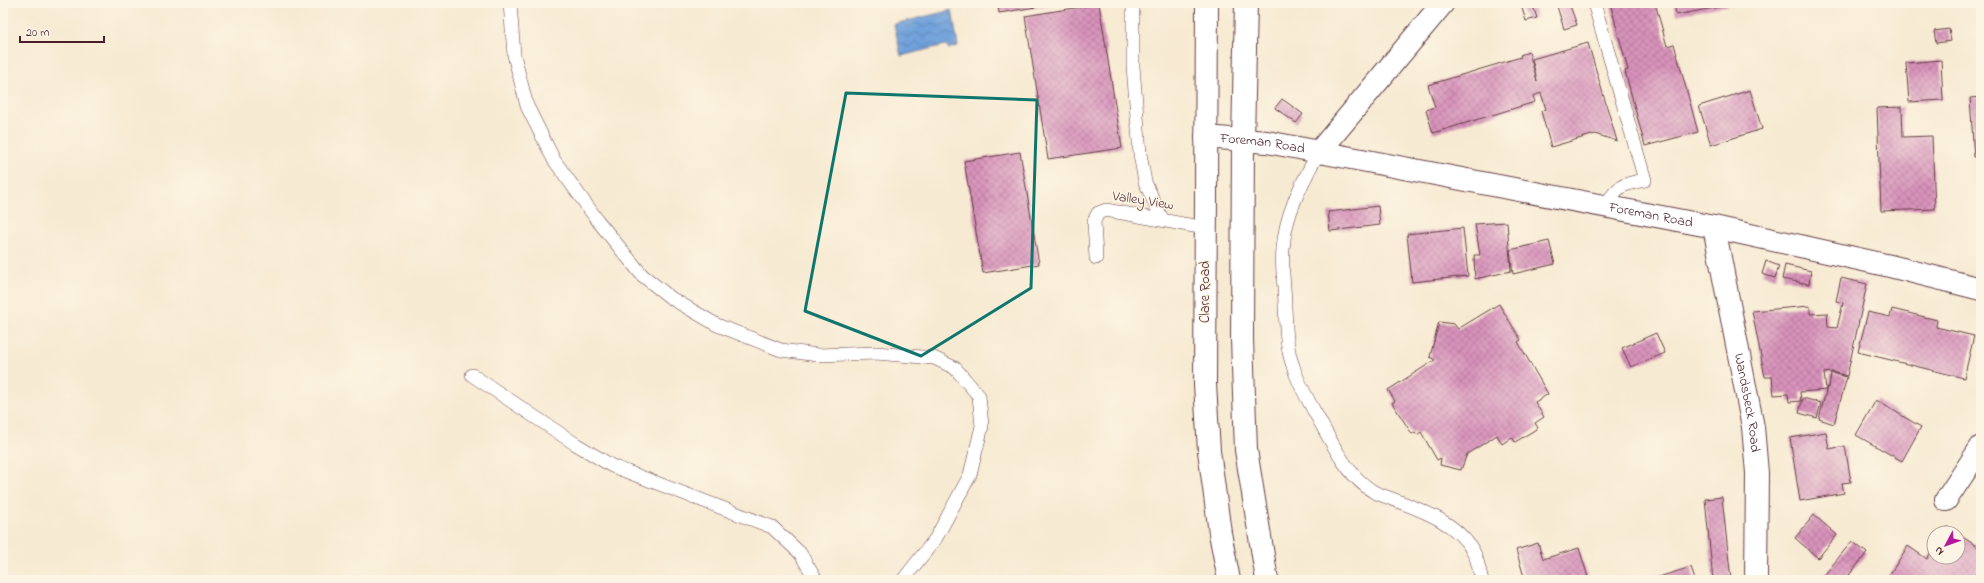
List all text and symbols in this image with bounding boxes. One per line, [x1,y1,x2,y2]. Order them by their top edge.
scale bar [20,18,104,44]
text: 20 m [26,24,49,42]
street label: Foreman Road [1219,128,1307,159]
street label: Valley View [1110,186,1175,217]
street label: Foreman Road [1606,197,1695,233]
street label: Clare Road [1195,261,1216,323]
street label: Wandsbeck Road [1728,351,1766,453]
north arrow [1926,525,1966,565]
text: N [1931,543,1948,559]

